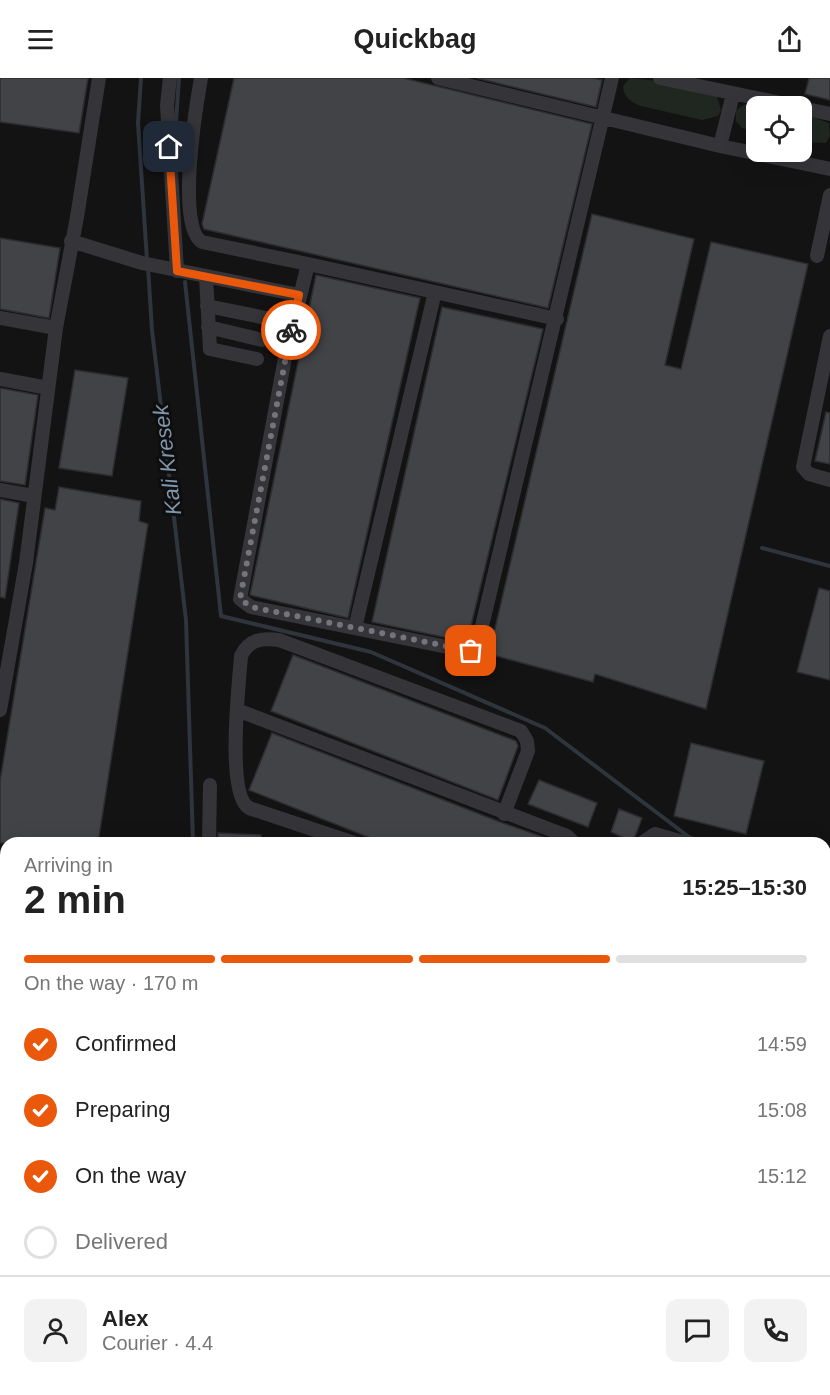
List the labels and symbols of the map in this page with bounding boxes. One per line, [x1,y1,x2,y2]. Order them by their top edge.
pin [143,121,194,172]
courier [261,300,321,360]
water label: Kali Kresek [148,402,186,517]
pin [445,625,496,676]

